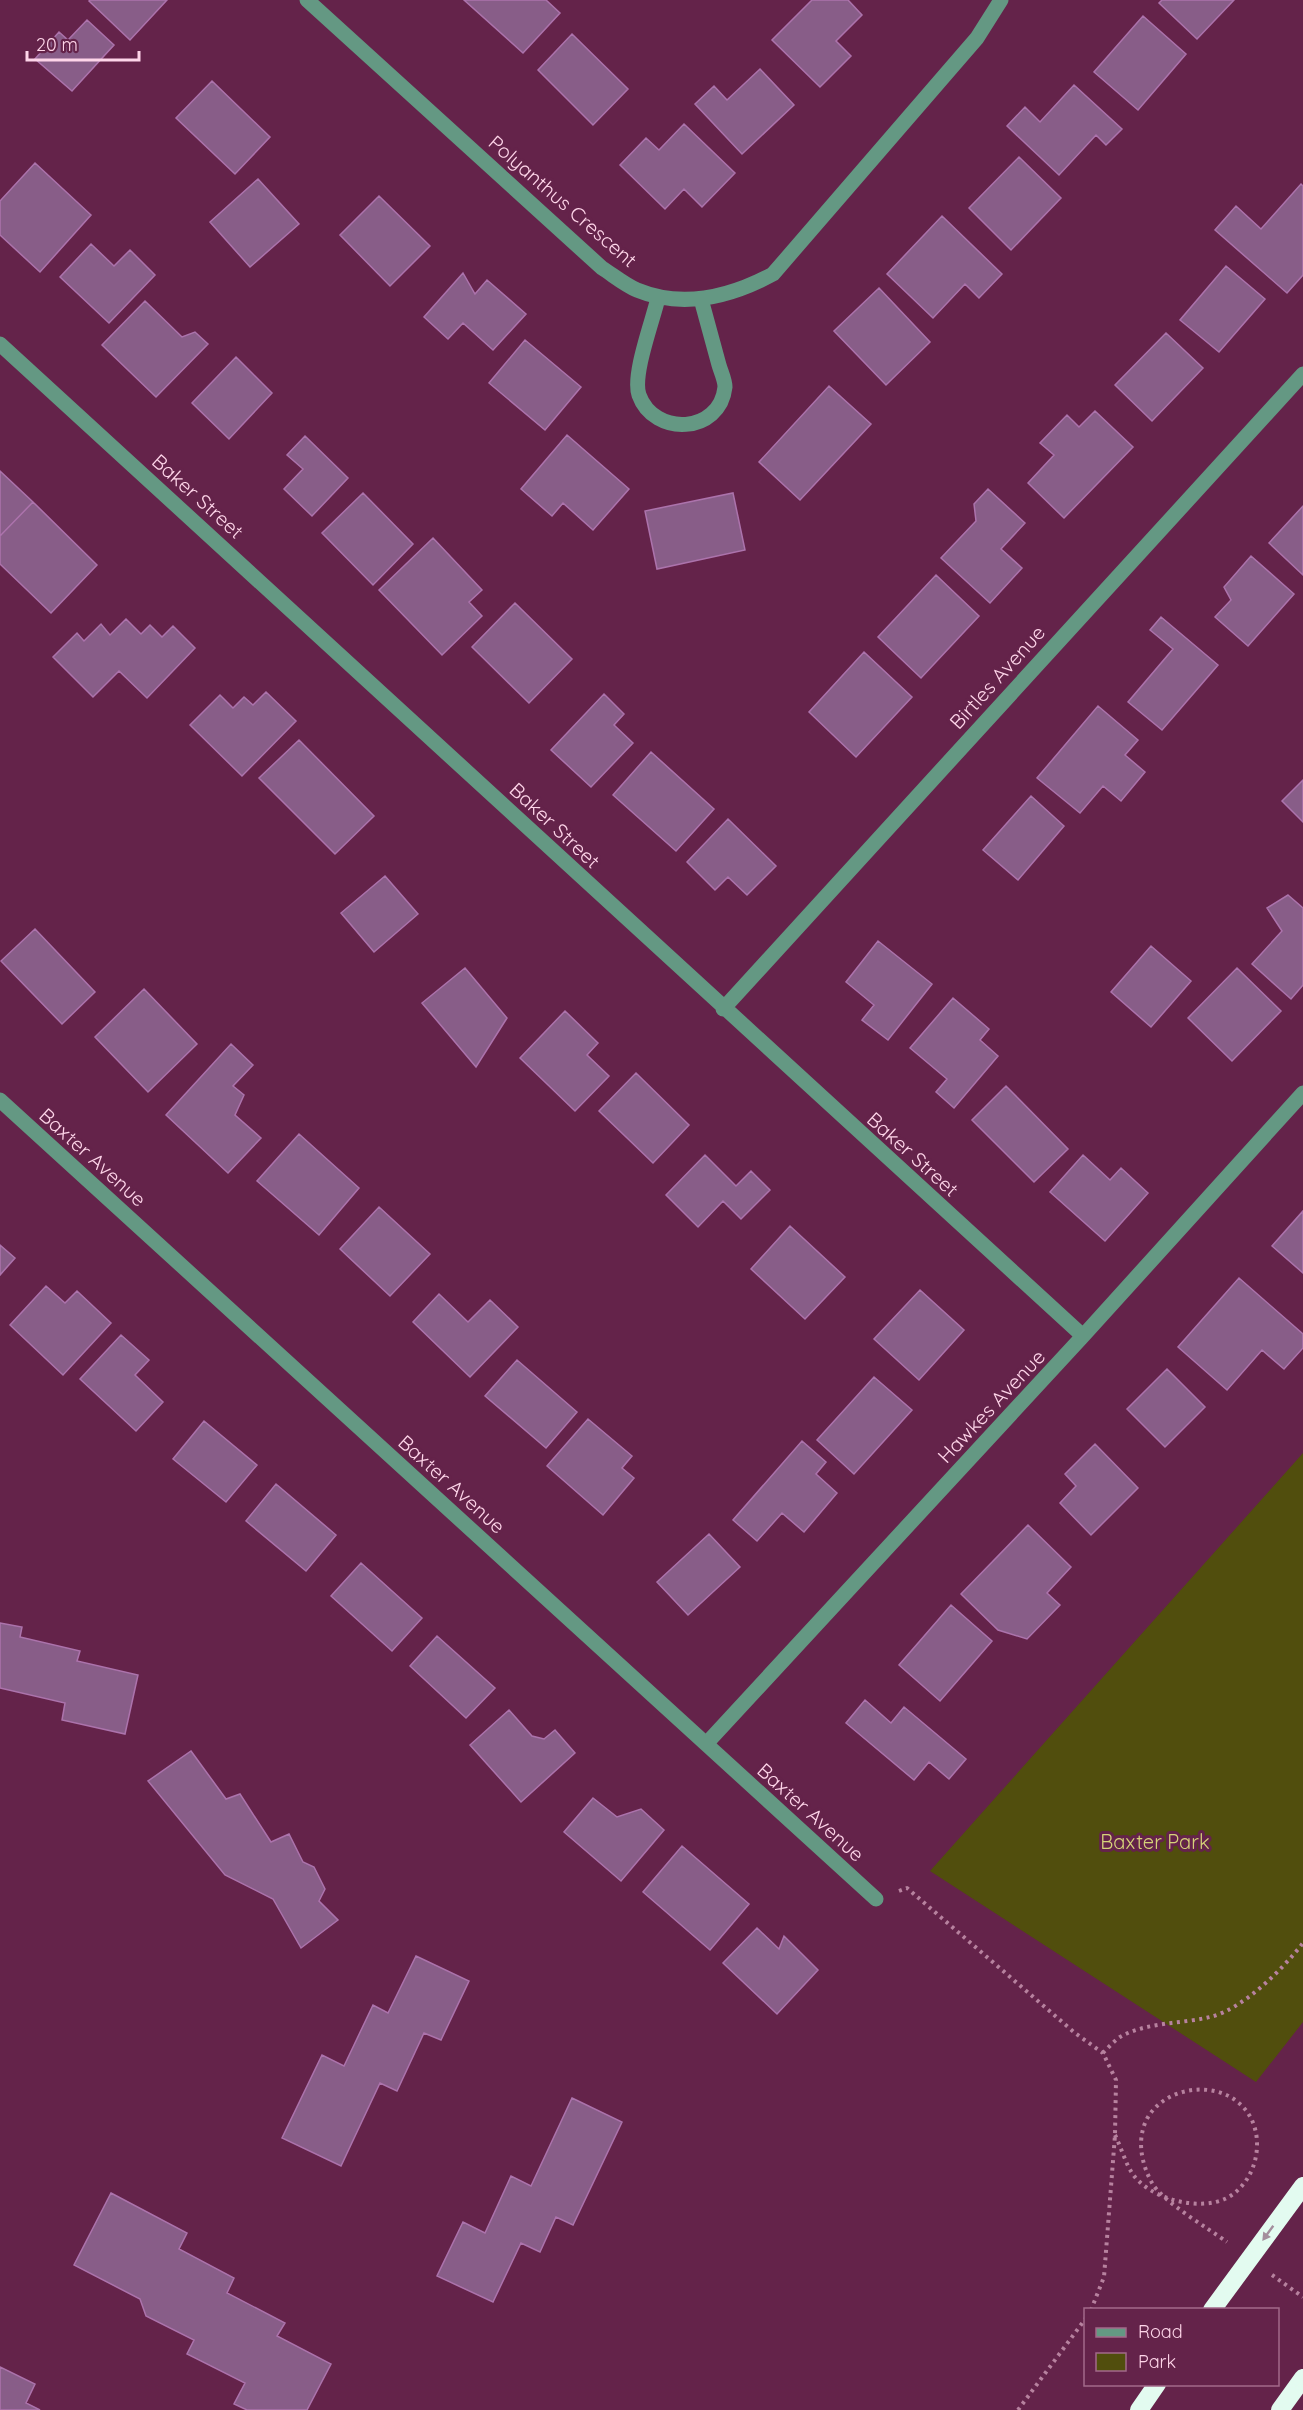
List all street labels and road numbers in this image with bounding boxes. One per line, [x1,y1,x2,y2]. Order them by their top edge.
street label: Polyanthus Crescent [484,130,642,272]
street label: Baker Street [147,448,249,544]
street label: Birtles Avenue [944,620,1050,734]
street label: Baker Street [505,777,606,873]
street label: Baxter Avenue [34,1102,152,1212]
street label: Baker Street [862,1106,964,1202]
street label: Hawkes Avenue [932,1344,1050,1468]
street label: Baxter Avenue [393,1429,511,1539]
street label: Baxter Avenue [752,1757,870,1867]

